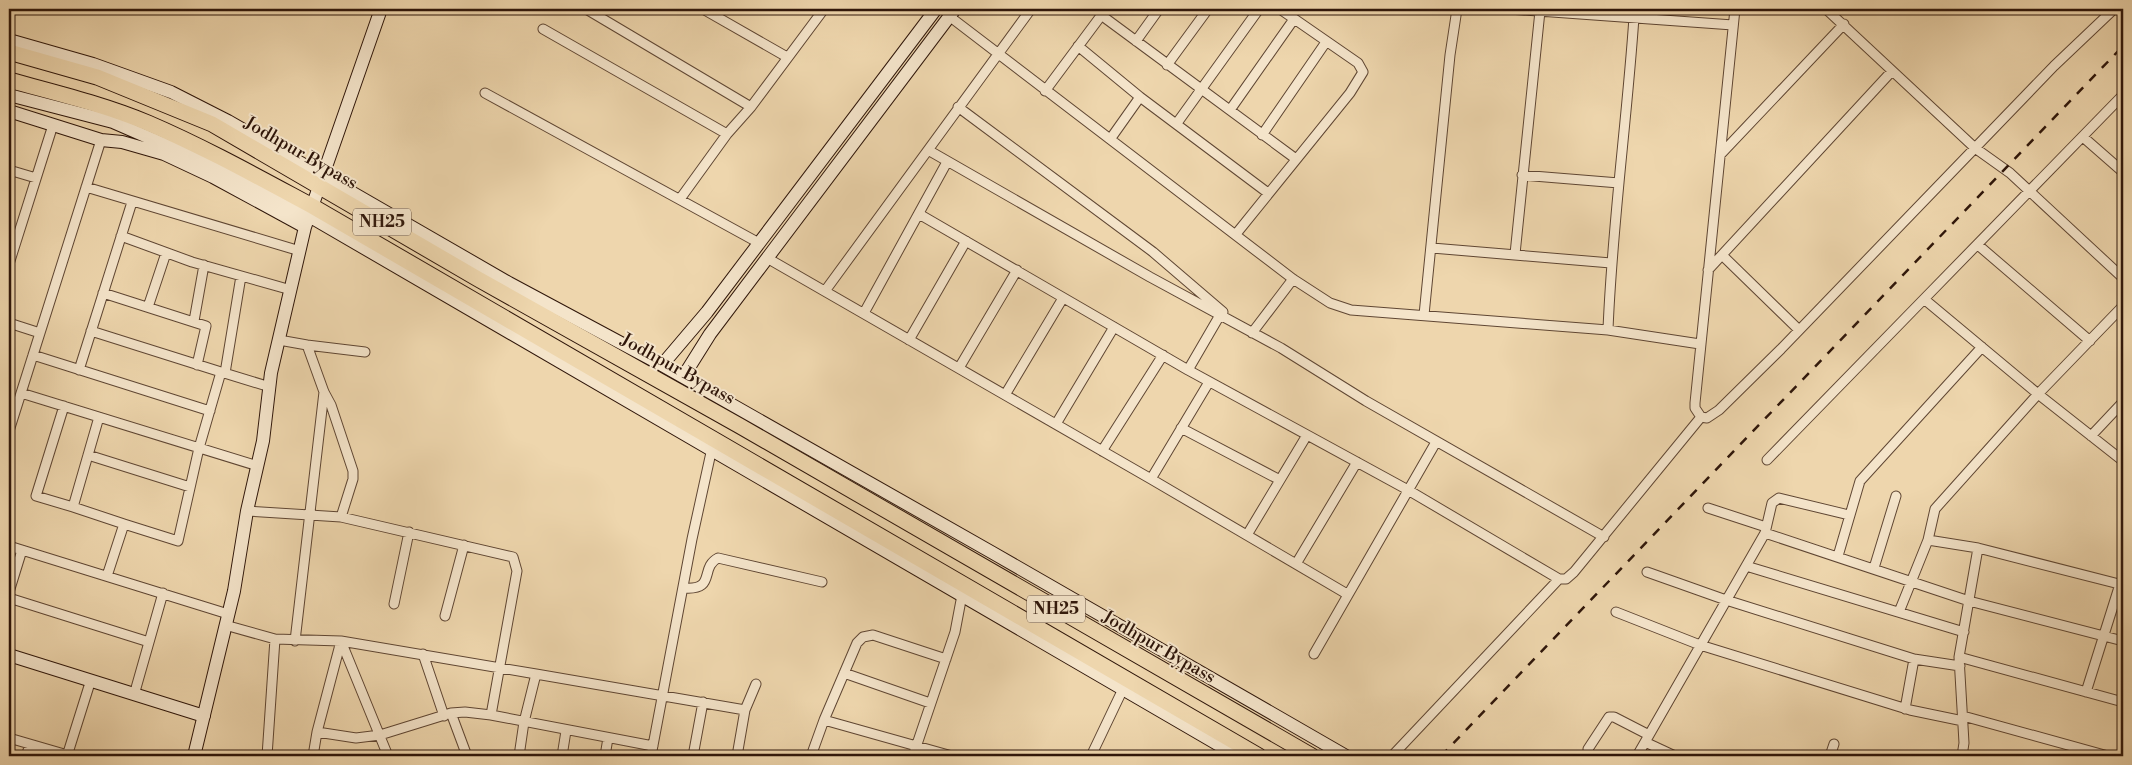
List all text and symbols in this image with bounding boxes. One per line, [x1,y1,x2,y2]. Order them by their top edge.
street label: Jodhpur Bypass [239,111,362,195]
road number: NH25 [353,208,411,236]
street label: Jodhpur Bypass [616,328,739,410]
road number: NH25 [1027,596,1085,622]
street label: Jodhpur Bypass [1097,605,1220,689]

